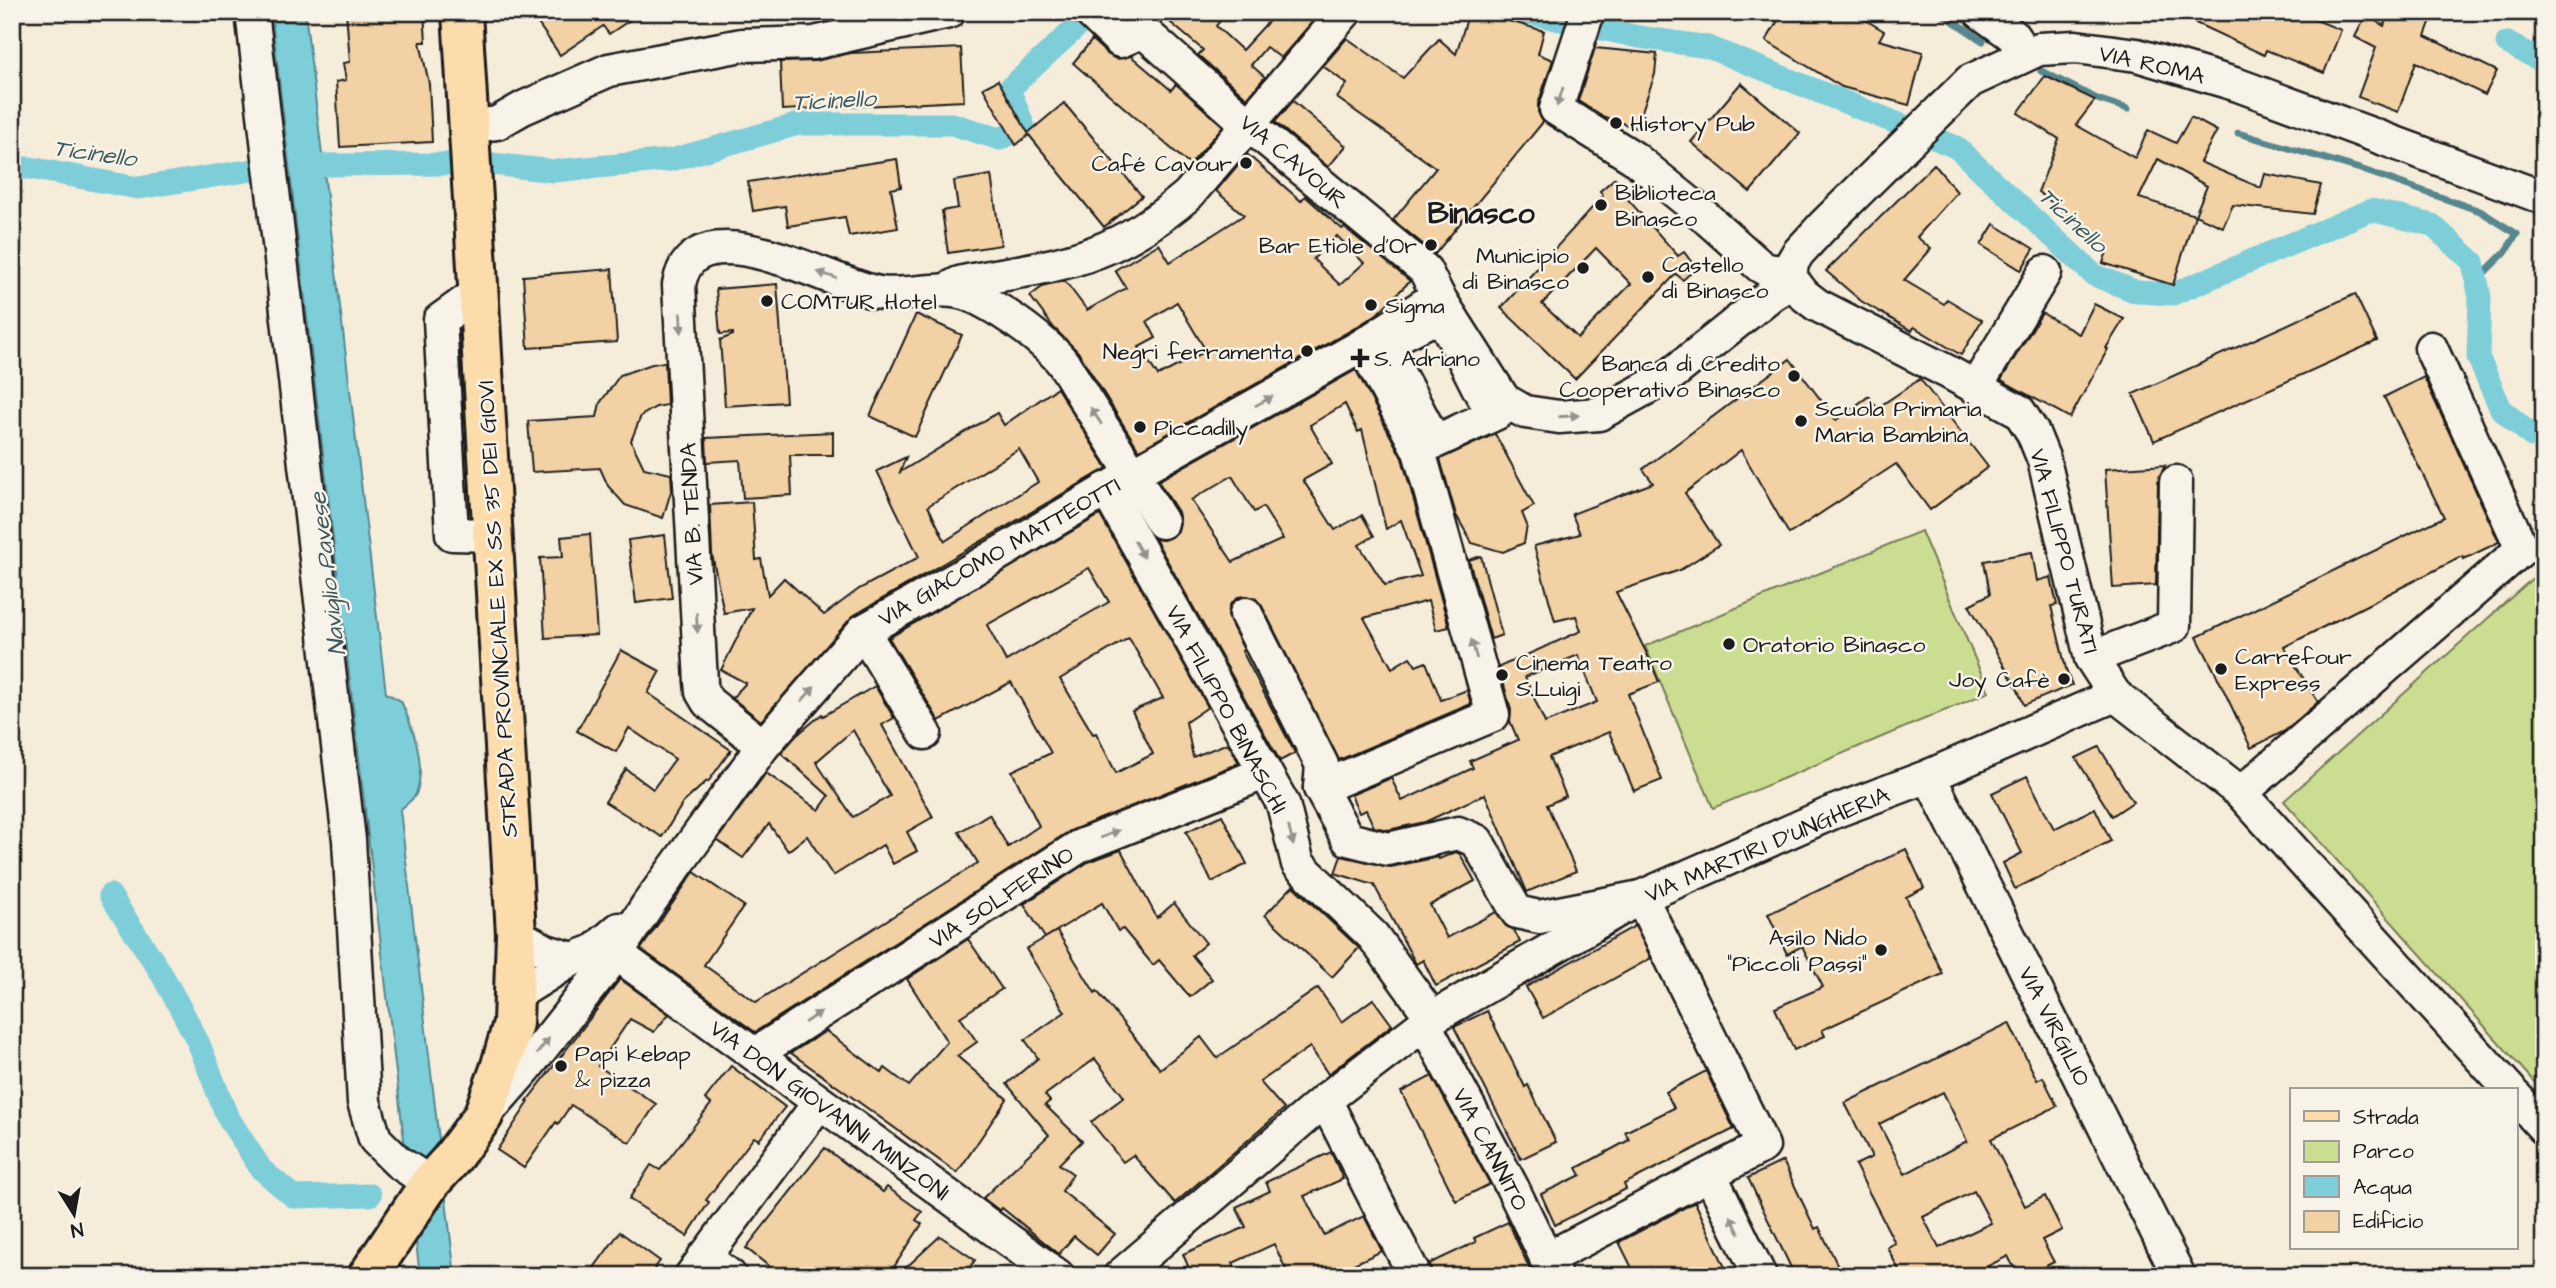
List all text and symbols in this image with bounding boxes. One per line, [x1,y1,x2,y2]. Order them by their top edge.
street label: VIA ROMA [2096,37,2208,93]
water label: Ticinello [792,82,878,120]
one-way arrow [1555,87,1565,108]
street label: VIA CAVOUR [1233,107,1354,216]
place label: History Pub [1630,108,1755,141]
marker: History Pub [1608,115,1624,131]
water label: Ticinello [51,131,140,177]
place label: Café Cavour [1091,148,1232,180]
marker: Café Cavour [1238,155,1254,171]
place label: Biblioteca Binasco [1615,177,1716,235]
water label: Ticinello [2030,180,2116,263]
district label: Binasco [1427,193,1535,235]
marker: Biblioteca Binasco [1593,197,1609,213]
place label: Bar Etiole d'Or [1259,230,1417,262]
marker: Bar Etiole d'Or [1423,237,1439,253]
place label: Municipio di Binasco [1462,240,1569,298]
place label: Castello di Binasco [1662,249,1769,307]
marker: Municipio di Binasco [1575,260,1591,276]
one-way arrow [816,269,837,280]
marker: Castello di Binasco [1640,269,1656,285]
place label: COMTUR Hotel [781,286,937,318]
place label: Sigma [1385,290,1445,323]
marker: COMTUR Hotel [759,293,775,309]
marker: Sigma [1363,297,1379,313]
one-way arrow [675,312,686,334]
place label: Negri ferramenta [1103,336,1293,369]
marker: Negri ferramenta [1299,343,1315,359]
place label: S. Adriano [1374,343,1480,375]
place label: Banca di Credito Cooperativo Binasco [1559,348,1780,406]
marker: S. Adriano [1352,350,1368,366]
marker: Banca di Credito Cooperativo Binasco [1786,368,1802,384]
street label: STRADA PROVINCIALE EX SS 35 DEI GIOVI [470,380,526,838]
place label: Scuola Primaria Maria Bambina [1815,393,1982,451]
one-way arrow [1254,395,1273,407]
one-way arrow [1089,407,1102,426]
one-way arrow [1558,410,1580,421]
place label: Piccadilly [1154,412,1248,445]
marker: Scuola Primaria Maria Bambina [1793,413,1809,429]
marker: Piccadilly [1132,419,1148,435]
street label: VIA B. TENDA [672,442,712,586]
street label: VIA FILIPPO TURATI [2021,445,2107,657]
street label: VIA GIACOMO MATTEOTTI [872,469,1127,634]
water label: Naviglio Pavese [301,489,356,657]
one-way arrow [1133,539,1145,559]
street label: VIA FILIPPO BINASCHI [1158,600,1295,819]
one-way arrow [692,612,703,634]
place label: Oratorio Binasco [1743,629,1925,661]
marker: Oratorio Binasco [1721,636,1737,652]
one-way arrow [1468,638,1479,660]
place label: Carrefour Express [2235,641,2352,699]
place label: Cinema Teatro S.Luigi [1516,647,1672,706]
marker: Carrefour Express [2213,661,2229,677]
place label: Joy Cafè [1949,664,2050,697]
marker: Cinema Teatro S.Luigi [1494,667,1510,683]
marker: Joy Cafè [2056,671,2072,687]
one-way arrow [800,685,816,703]
street label: VIA MARTIRI D'UNGHERIA [1640,779,1895,911]
one-way arrow [1286,825,1297,847]
one-way arrow [1100,828,1121,839]
street label: VIA SOLFERINO [923,839,1080,957]
place label: Asilo Nido "Piccoli Passi" [1727,922,1867,980]
marker: Asilo Nido "Piccoli Passi" [1873,942,1889,958]
street label: VIA VIRGILIO [2010,961,2098,1092]
one-way arrow [803,1011,822,1024]
street label: VIA DON GIOVANNI MINZONI [703,1013,956,1209]
one-way arrow [536,1037,551,1055]
place label: Papi kebap & pizza [575,1038,691,1096]
marker: Papi kebap & pizza [553,1058,569,1074]
street label: VIA CANNITO [1444,1082,1536,1217]
legend [2290,1088,2518,1250]
text: Strada [2353,1103,2419,1132]
text: Parco [2353,1137,2414,1166]
text: Acqua [2353,1173,2412,1202]
north arrow [38,1180,108,1250]
text: Edificio [2353,1207,2423,1236]
text: N [68,1215,85,1244]
one-way arrow [1729,1215,1741,1235]

